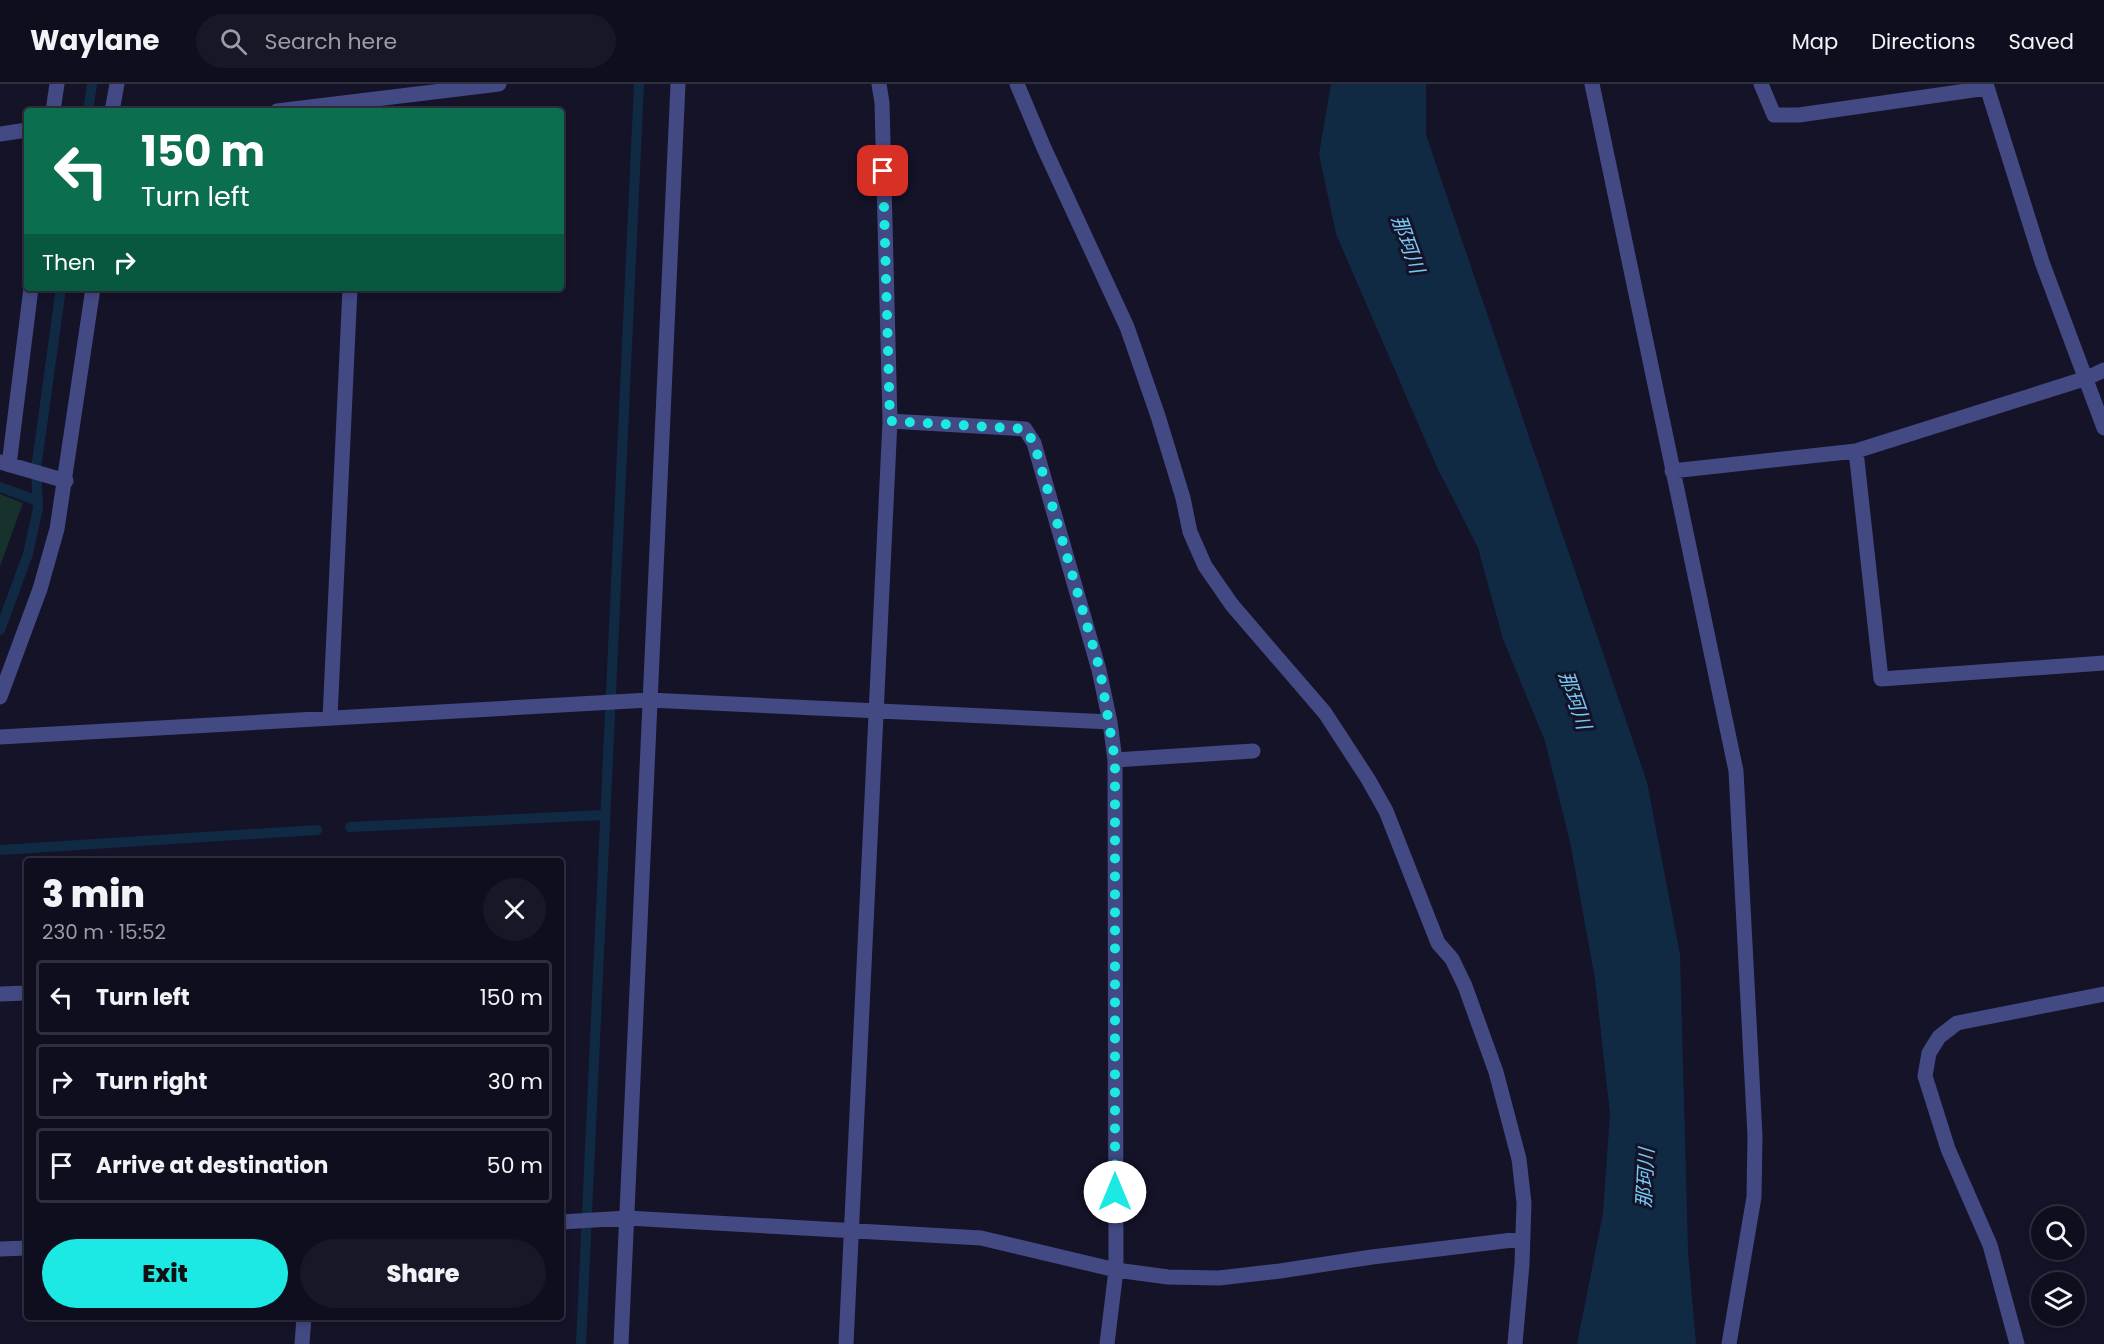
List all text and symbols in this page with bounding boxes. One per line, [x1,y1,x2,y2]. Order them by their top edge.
search box [196,14,616,68]
text: Waylane [30,21,160,60]
icon: search [217,25,250,58]
text: Search here [265,26,397,57]
text: Map [1792,27,1838,56]
text: Directions [1871,27,1975,56]
text: Saved [2008,27,2074,56]
text: 150 m [141,122,265,181]
icon: left [42,132,120,210]
pin [857,145,908,196]
icon: arrive [866,154,899,187]
text: Turn left [141,178,250,215]
water label: 那珂川 [1385,211,1432,279]
icon: right [108,246,141,279]
text: Then [42,247,96,278]
water label: 那珂川 [1552,667,1599,735]
text: 3 min [42,869,145,920]
button: close [483,878,546,941]
text: 230 m · 15:52 [42,918,166,946]
icon: left [45,981,78,1014]
text: Turn left [96,982,190,1013]
text: 150 m [480,982,543,1013]
icon: right [45,1065,78,1098]
text: Turn right [96,1066,207,1097]
text: 30 m [488,1066,543,1097]
water label: 那珂川 [1629,1145,1661,1209]
icon: arrive [45,1149,78,1182]
text: Arrive at destination [96,1150,328,1181]
text: 50 m [487,1150,543,1181]
position arrow [1083,1160,1147,1224]
map controls [2031,1206,2085,1326]
button: search [2031,1206,2085,1260]
button: Exit [42,1239,288,1308]
button: Share [300,1239,546,1308]
button: layers [2031,1272,2085,1326]

